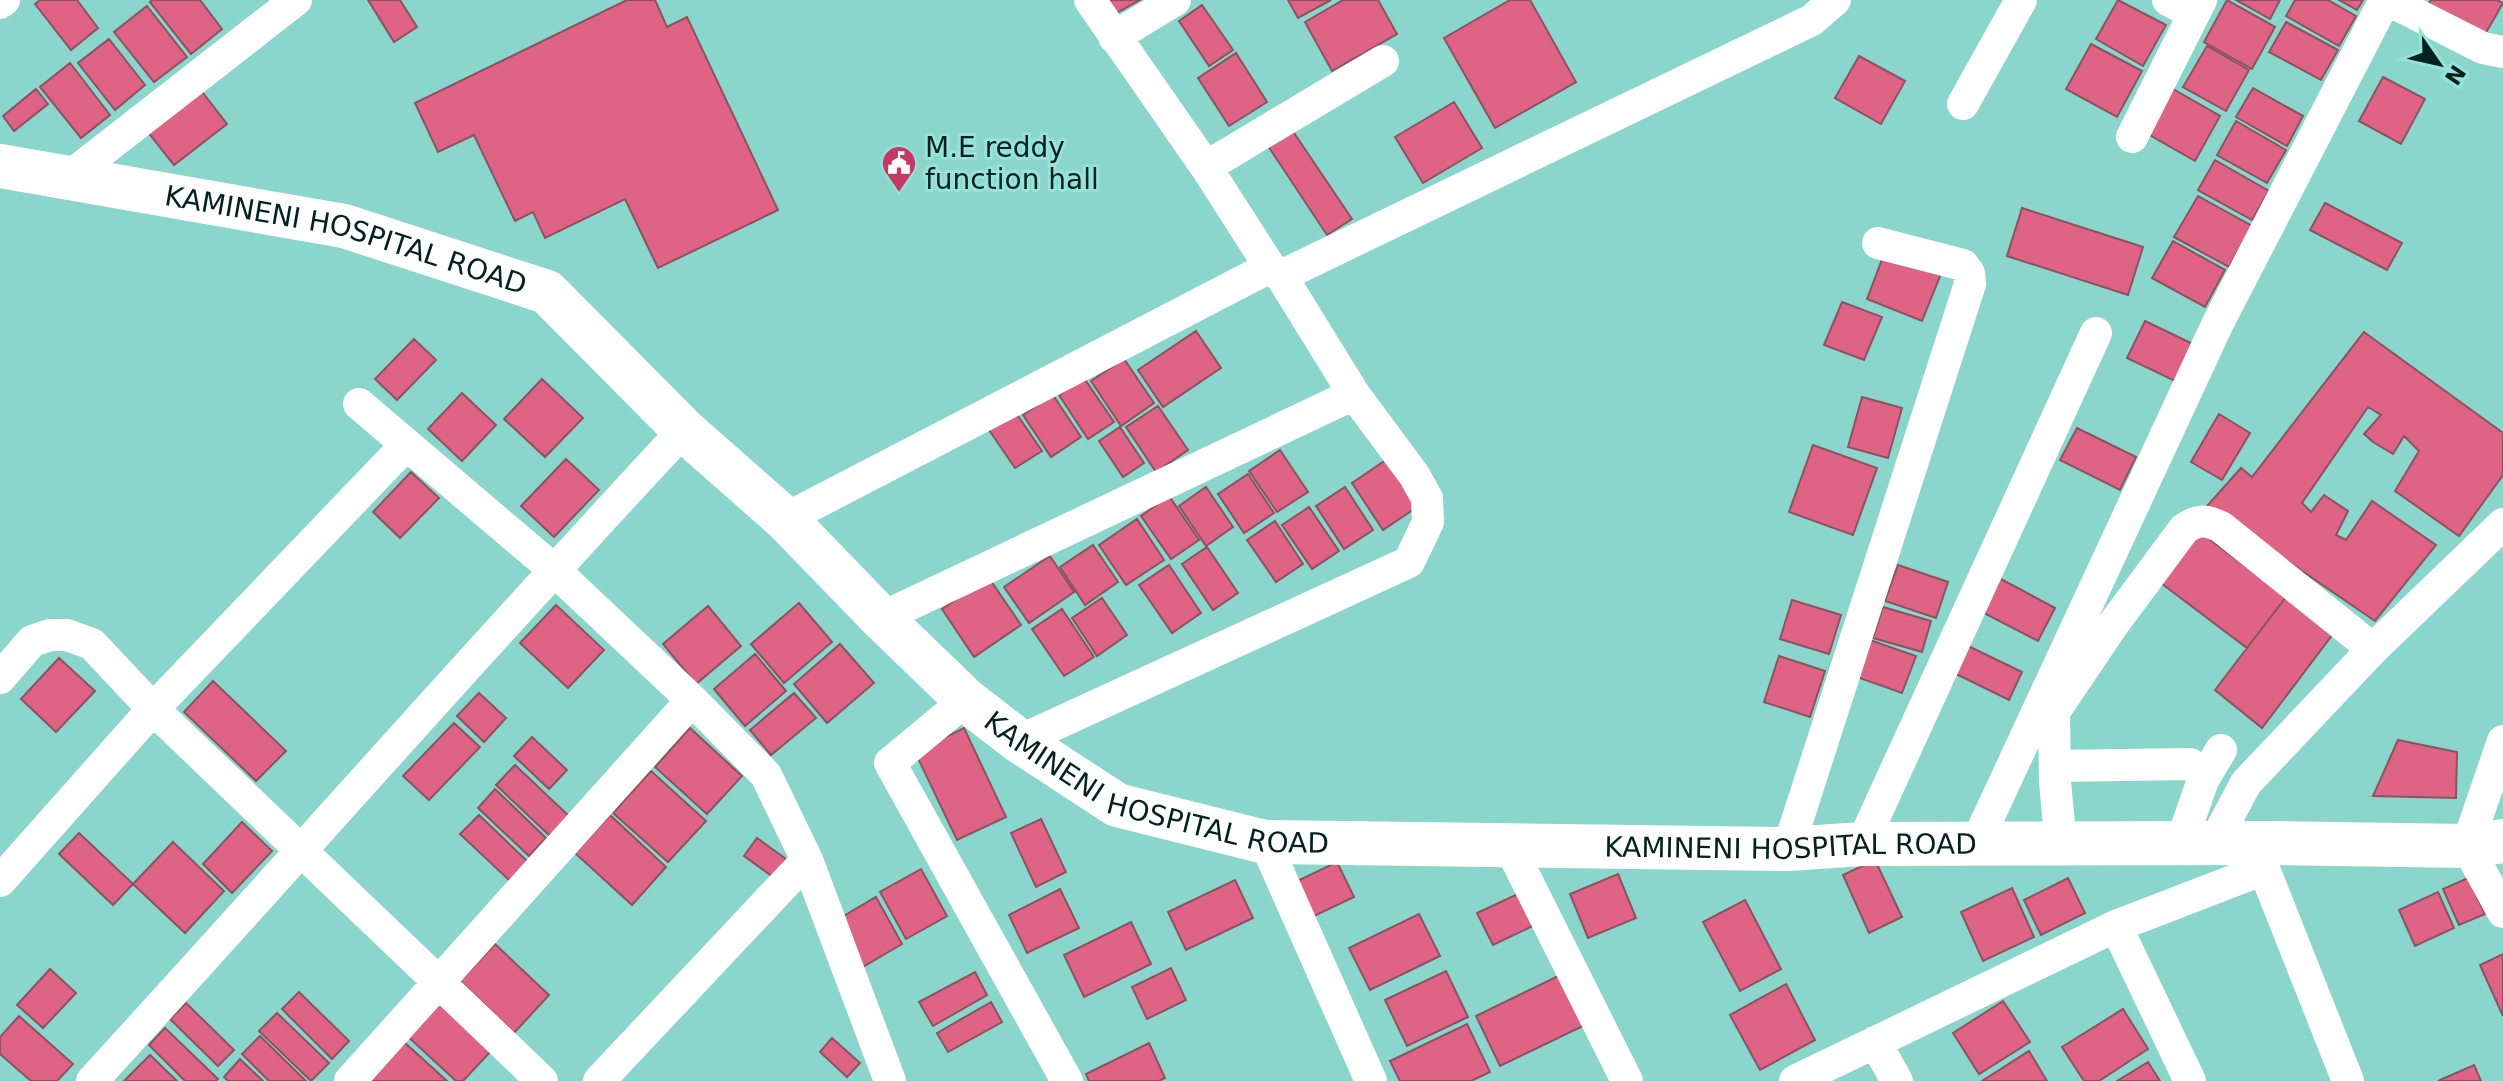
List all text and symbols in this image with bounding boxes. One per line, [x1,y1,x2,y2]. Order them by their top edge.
north arrow [2399,24,2479,104]
text: N [2440,60,2471,90]
place label: M.E reddy function hall [925,131,1099,196]
public building icon: M.E reddy function hall [880,144,918,194]
street label: KAMINENI HOSPITAL ROAD [162,179,531,301]
street label: KAMINENI HOSPITAL ROAD [978,704,1329,859]
street label: KAMINENI HOSPITAL ROAD [1604,827,1977,866]

